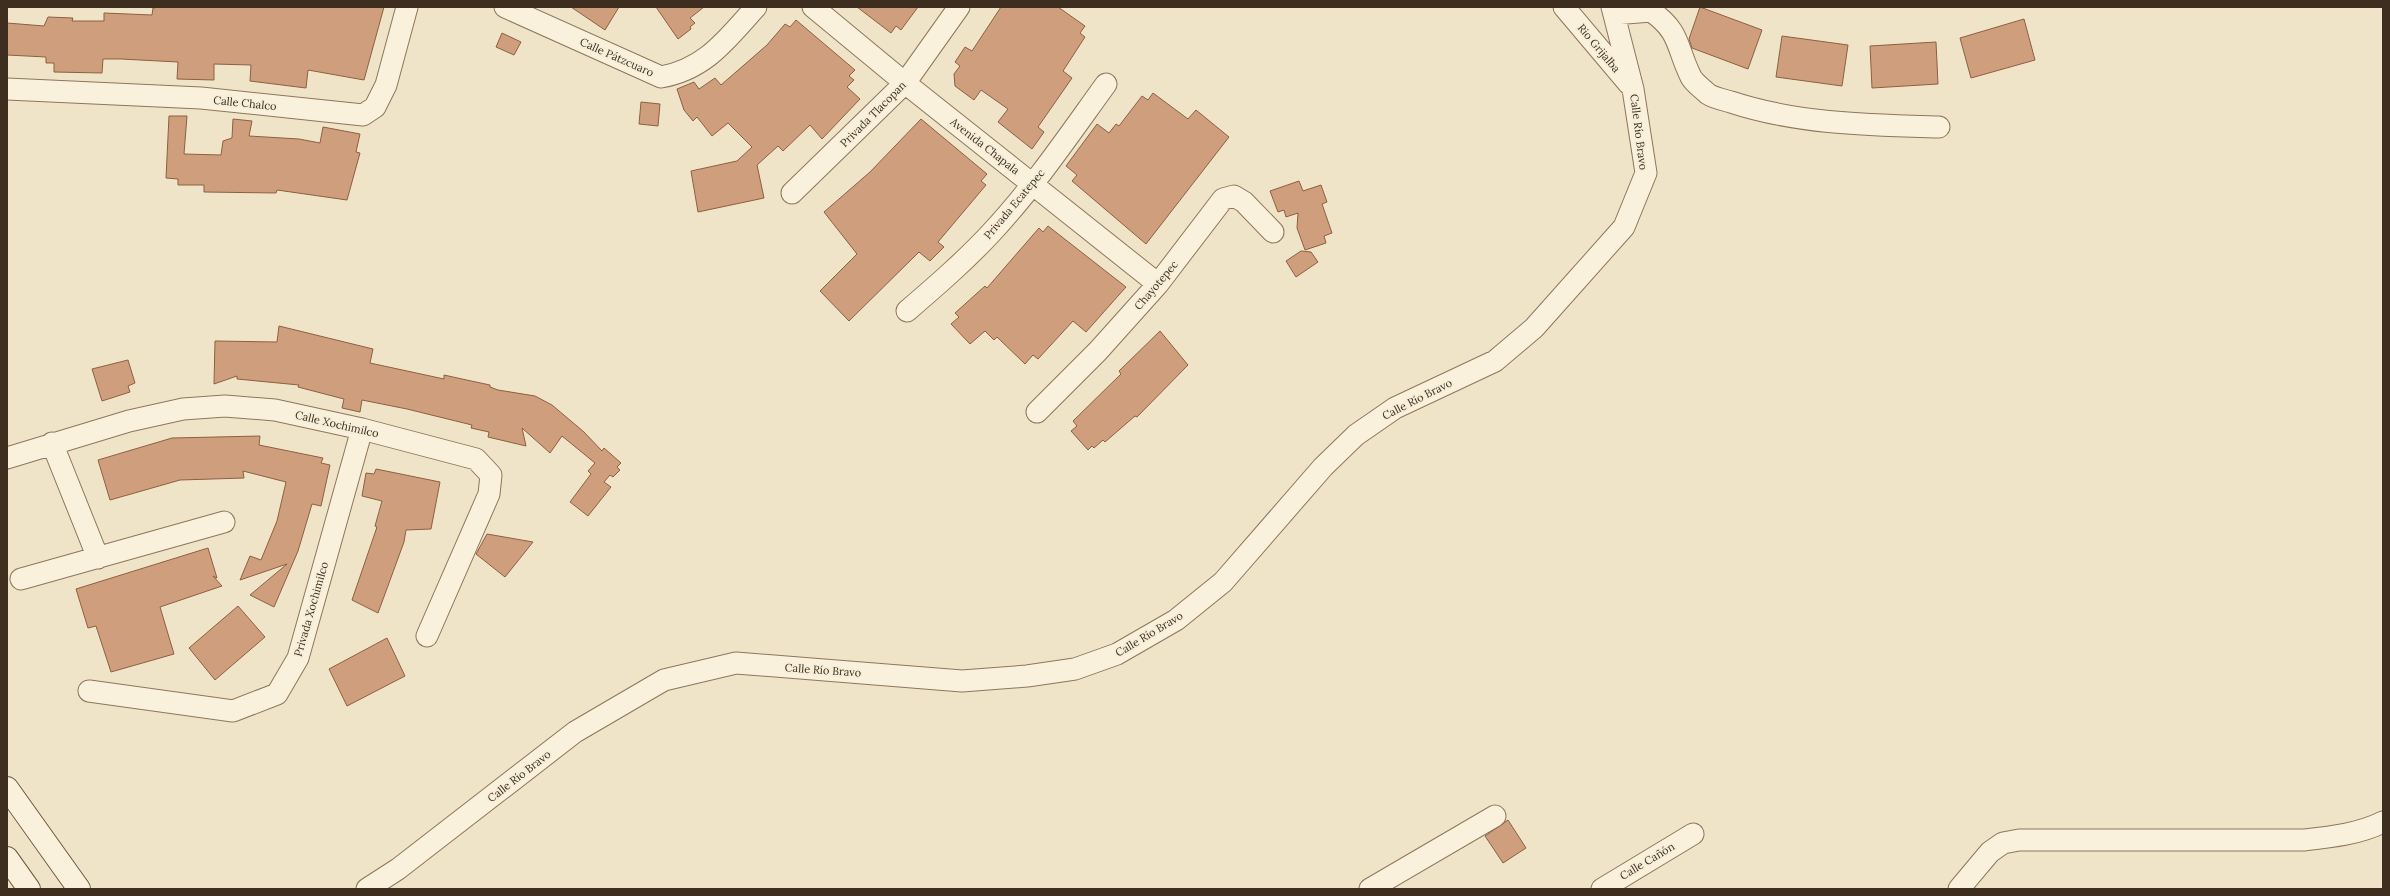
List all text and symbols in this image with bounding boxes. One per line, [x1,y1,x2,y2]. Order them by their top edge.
street label: Rio Grijalba [1575,21,1624,75]
street label: Calle Pátzcuaro [578,34,656,80]
street label: Privada Tlacopan [837,78,909,150]
street label: Calle Chalco [213,93,277,113]
street label: Calle Río Bravo [1627,93,1651,171]
street label: Avenida Chapala [947,114,1023,178]
street label: Privada Ecatepec [980,166,1048,242]
street label: Chayotepec [1131,257,1181,313]
street label: Calle Río Bravo [1380,375,1454,423]
street label: Calle Xochimilco [294,408,380,440]
street label: Privada Xochimilco [291,560,331,658]
street label: Calle Río Bravo [1113,608,1185,660]
street label: Calle Río Bravo [784,660,862,680]
street label: Calle Río Bravo [485,747,553,805]
street label: Calle Cañón [1617,839,1677,883]

